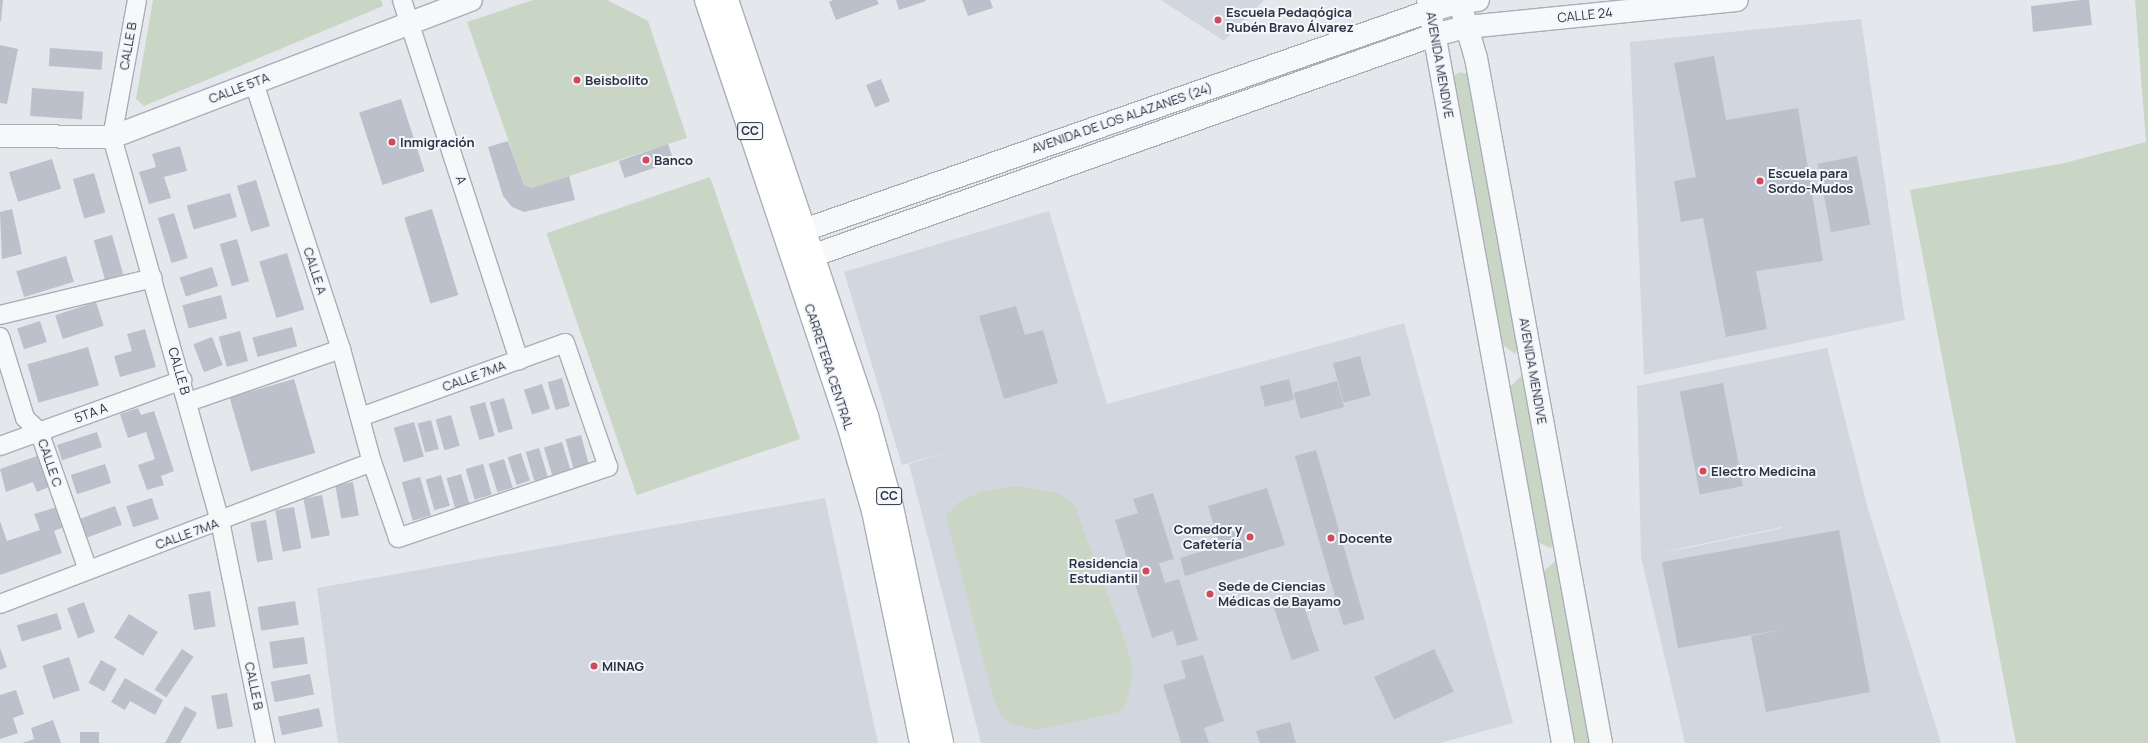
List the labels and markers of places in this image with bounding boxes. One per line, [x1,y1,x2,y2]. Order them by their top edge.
place label: Escuela Pedagógica Rubén Bravo Álvarez [1226,5,1354,36]
marker: Escuela Pedagógica Rubén Bravo Álvarez [1213,15,1223,25]
place label: Beisbolito [585,72,648,88]
marker: Beisbolito [572,75,582,85]
place label: Inmigración [400,134,475,150]
marker: Inmigración [387,137,397,147]
place label: Banco [654,152,693,168]
marker: Banco [641,155,651,165]
place label: Escuela para Sordo-Mudos [1768,166,1853,197]
marker: Escuela para Sordo-Mudos [1755,176,1765,186]
place label: Electro Medicina [1711,463,1816,479]
marker: Electro Medicina [1698,466,1708,476]
place label: Comedor y Cafetería [1174,522,1242,553]
place label: Docente [1339,530,1392,546]
marker: Comedor y Cafetería [1245,532,1255,542]
marker: Docente [1326,533,1336,543]
place label: Residencia Estudiantil [1069,556,1138,587]
marker: Residencia Estudiantil [1141,566,1151,576]
place label: Sede de Ciencias Médicas de Bayamo [1218,579,1341,610]
marker: Sede de Ciencias Médicas de Bayamo [1205,589,1215,599]
place label: MINAG [602,658,644,674]
marker: MINAG [589,661,599,671]

